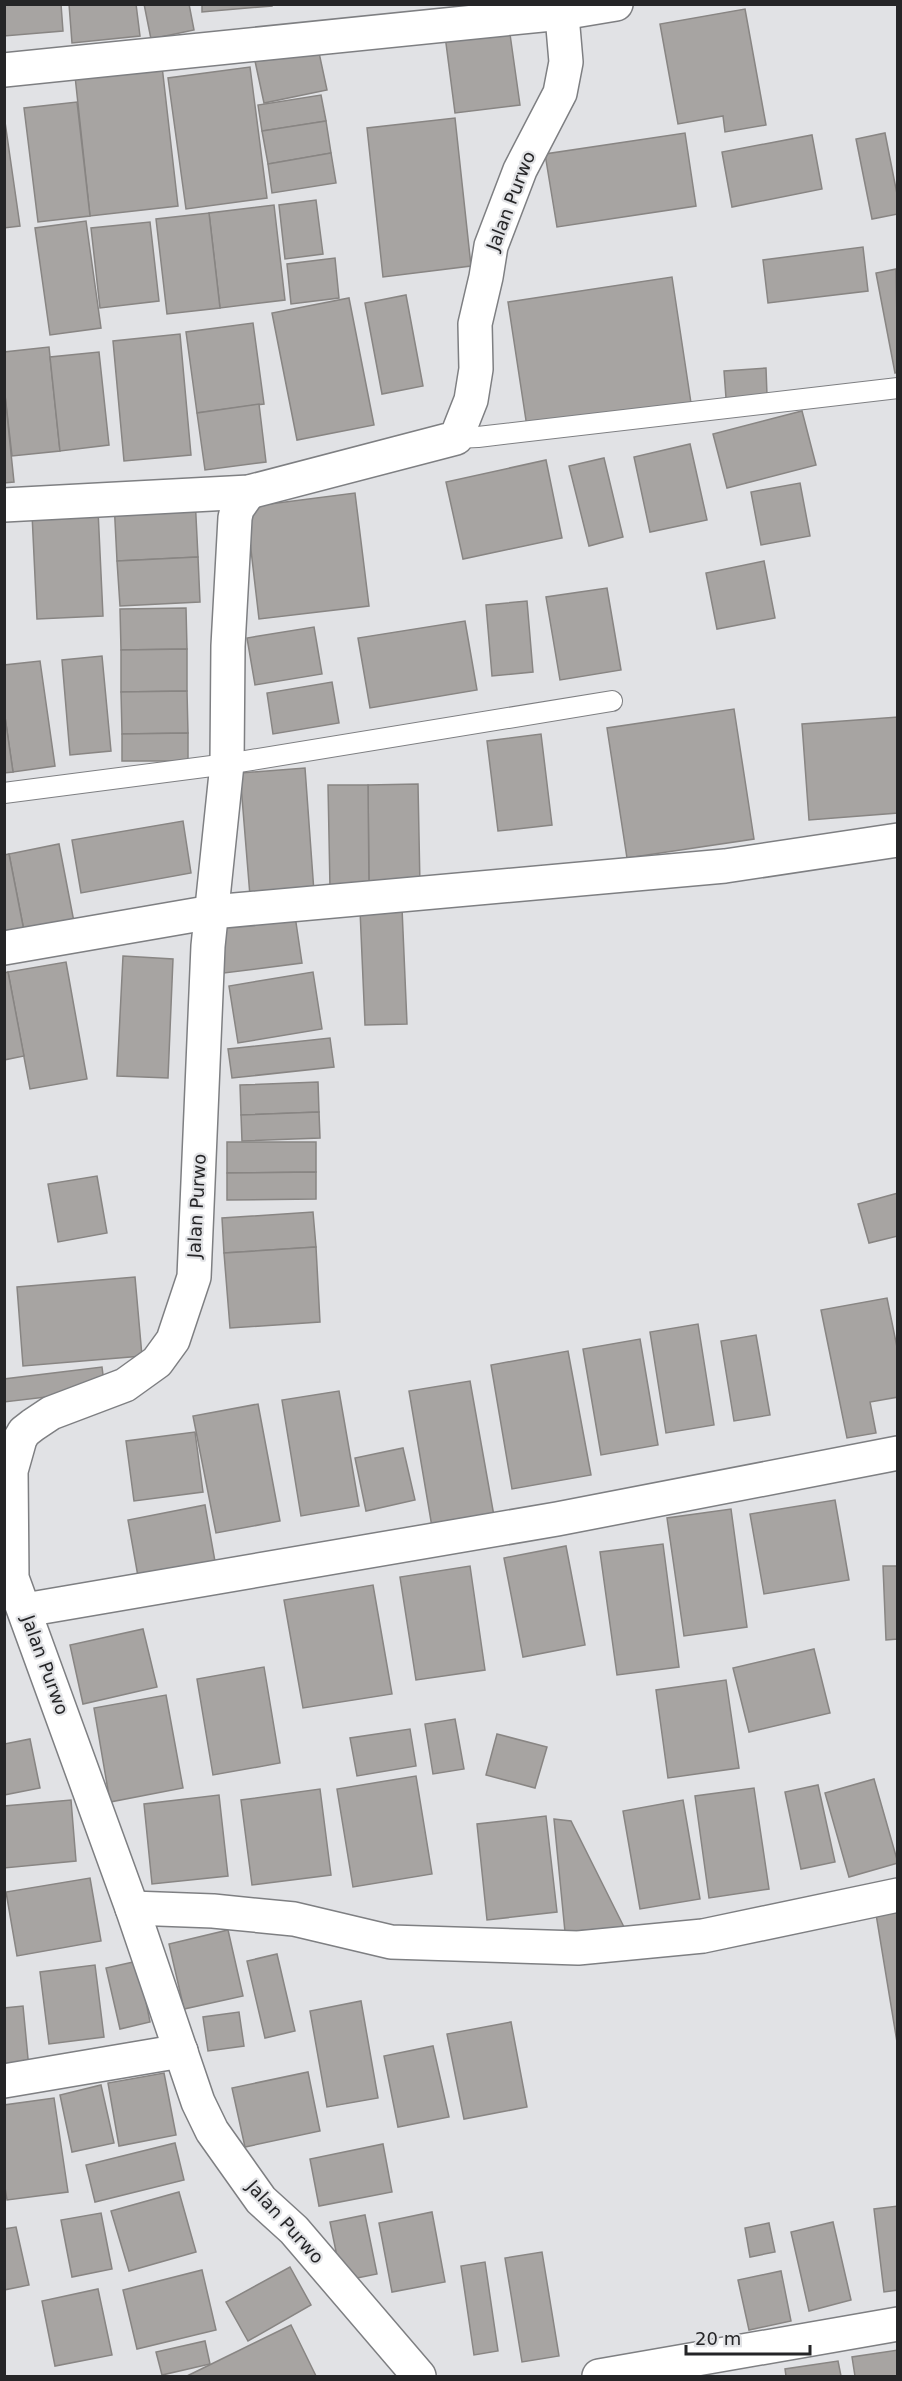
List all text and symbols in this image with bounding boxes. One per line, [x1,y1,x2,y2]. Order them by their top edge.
street label: Jalan Purwo [482,148,539,254]
street label: Jalan Purwo [183,1153,210,1260]
street label: Jalan Purwo [17,1611,73,1718]
street label: Jalan Purwo [242,2175,328,2268]
scale bar [686,2318,810,2356]
text: 20 m [695,2328,741,2349]

